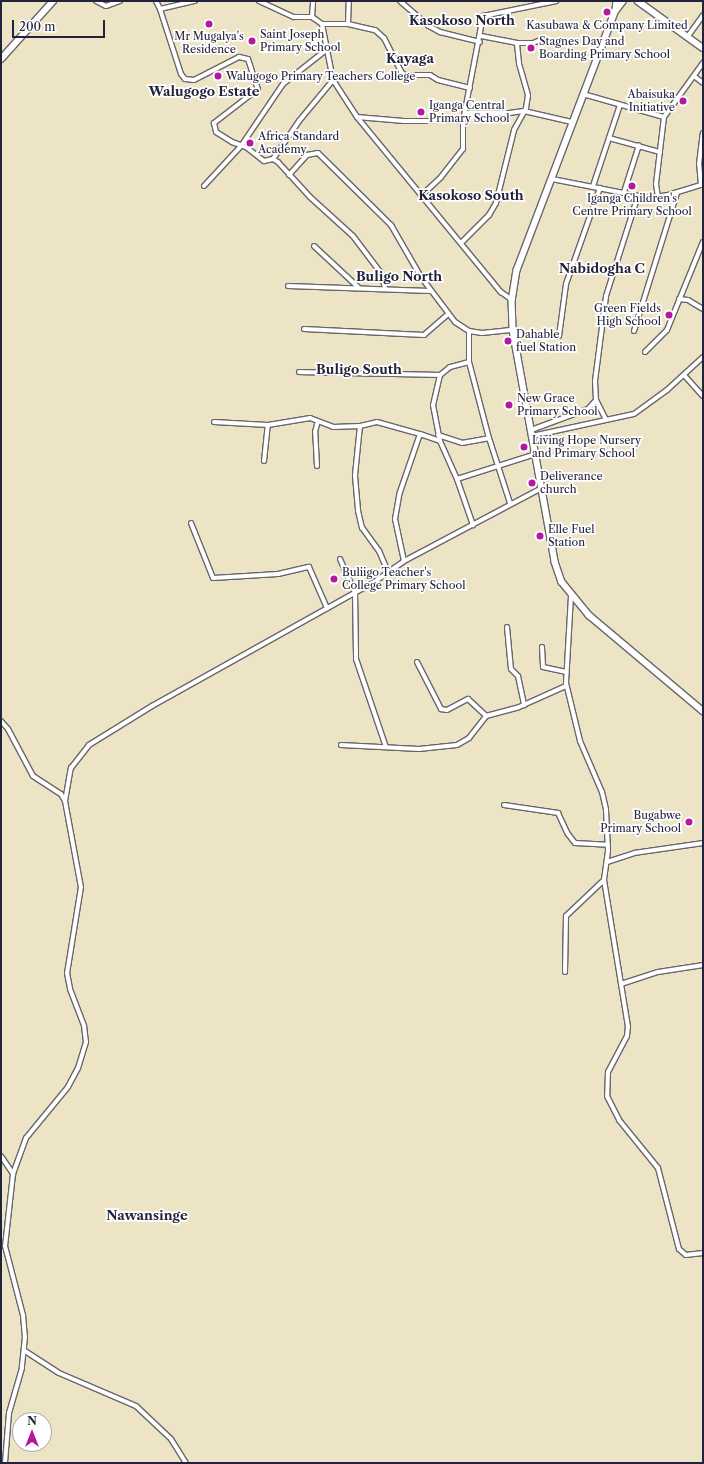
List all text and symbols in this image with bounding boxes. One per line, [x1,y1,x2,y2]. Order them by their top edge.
marker: Kasubawa & Company Limited [602,7,612,17]
scale bar [14,12,107,38]
district label: Kasokoso North [409,12,515,28]
place label: Kasubawa & Company Limited [526,18,688,32]
text: 200 m [19,19,56,34]
marker: Mr Mugalya's Residence [204,19,214,29]
place label: Saint Joseph Primary School [260,28,341,54]
place label: Mr Mugalya's Residence [174,30,244,56]
place label: Stagnes Day and Boarding Primary School [539,35,670,61]
marker: Saint Joseph Primary School [247,36,257,46]
marker: Stagnes Day and Boarding Primary School [526,43,536,53]
district label: Kayaga [386,50,434,66]
place label: Walugogo Primary Teachers College [226,69,416,83]
marker: Walugogo Primary Teachers College [213,71,223,81]
district label: Walugogo Estate [149,83,259,99]
place label: Abaisuka Initiative [628,88,675,114]
marker: Abaisuka Initiative [678,96,688,106]
place label: Iganga Central Primary School [429,99,510,125]
marker: Iganga Central Primary School [416,107,426,117]
place label: Africa Standard Academy [258,130,339,156]
marker: Africa Standard Academy [245,138,255,148]
marker: Iganga Children's Centre Primary School [627,181,637,191]
district label: Kasokoso South [418,187,524,203]
place label: Iganga Children's Centre Primary School [572,192,692,218]
district label: Nabidogha C [559,260,645,276]
district label: Buligo North [356,268,442,284]
place label: Green Fields High School [594,302,661,328]
marker: Green Fields High School [664,310,674,320]
place label: Dahable fuel Station [516,328,576,354]
marker: Dahable fuel Station [503,336,513,346]
district label: Buligo South [316,361,402,377]
place label: New Grace Primary School [517,392,598,418]
marker: New Grace Primary School [504,400,514,410]
place label: Living Hope Nursery and Primary School [532,434,641,460]
marker: Living Hope Nursery and Primary School [519,442,529,452]
place label: Deliverance church [540,470,603,496]
marker: Deliverance church [527,478,537,488]
place label: Elle Fuel Station [548,523,595,549]
marker: Elle Fuel Station [535,531,545,541]
place label: Buliigo Teacher's College Primary School [342,566,466,592]
marker: Buliigo Teacher's College Primary School [329,574,339,584]
place label: Bugabwe Primary School [600,809,681,835]
marker: Bugabwe Primary School [684,817,694,827]
district label: Nawansinge [106,1207,188,1223]
north arrow [12,1412,52,1452]
text: N [27,1414,37,1428]

